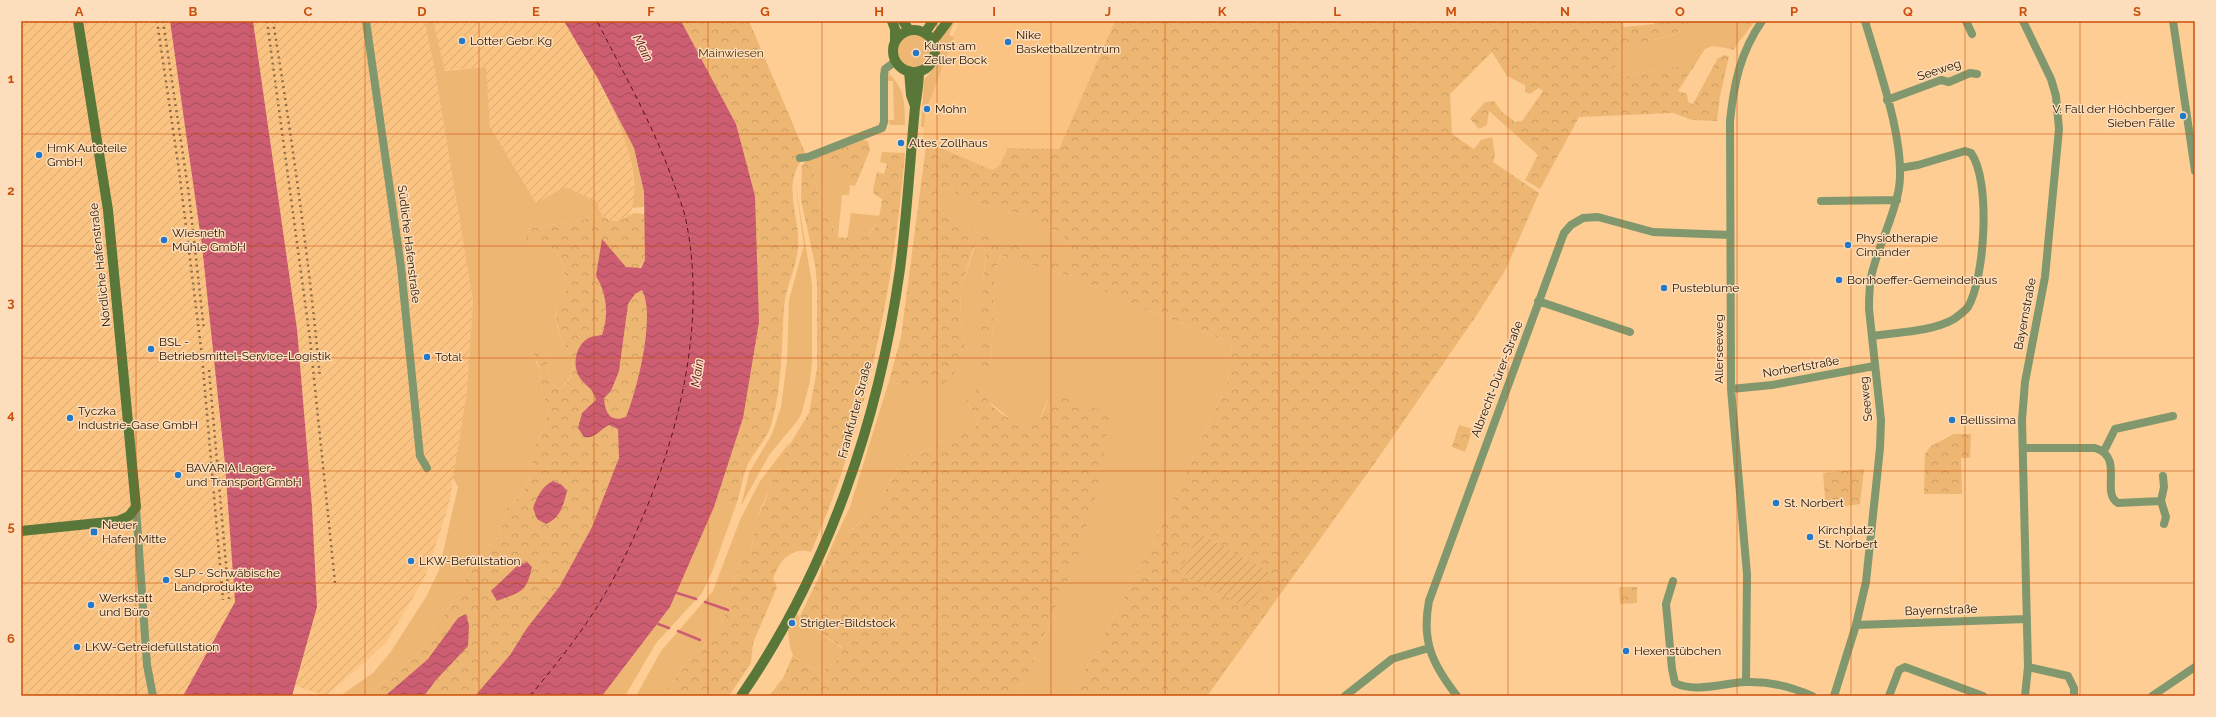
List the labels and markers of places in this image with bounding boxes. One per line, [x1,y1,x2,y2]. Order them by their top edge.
place label: Nike Basketballzentrum [1016,28,1120,56]
place label: Lotter Gebr. Kg [470,34,552,48]
marker: Lotter Gebr. Kg [457,36,467,46]
marker: Nike Basketballzentrum [1003,37,1013,47]
place label: Kunst am Zeller Bock [924,39,988,67]
marker: Kunst am Zeller Bock [911,48,921,58]
place label: Mohn [935,102,967,116]
place label: V. Fall der Höchberger Sieben Fälle [2052,102,2176,130]
marker: Mohn [922,104,932,114]
marker: V. Fall der Höchberger Sieben Fälle [2178,111,2188,121]
place label: Altes Zollhaus [909,136,988,150]
marker: Altes Zollhaus [896,138,906,148]
place label: HmK Autoteile GmbH [47,141,127,169]
marker: HmK Autoteile GmbH [34,150,44,160]
place label: Wiesneth Mühle GmbH [172,226,246,254]
place label: Physiotherapie Cimander [1856,231,1938,259]
marker: Wiesneth Mühle GmbH [159,235,169,245]
marker: Physiotherapie Cimander [1843,240,1853,250]
place label: Bonhoeffer-Gemeindehaus [1847,273,1997,287]
marker: Bonhoeffer-Gemeindehaus [1834,275,1844,285]
place label: Pusteblume [1672,281,1739,295]
marker: Pusteblume [1659,283,1669,293]
place label: BSL - Betriebsmittel-Service-Logistik [159,335,331,363]
marker: BSL - Betriebsmittel-Service-Logistik [146,344,156,354]
place label: Total [435,350,463,364]
marker: Total [422,352,432,362]
place label: Tyczka Industrie-Gase GmbH [78,404,198,432]
marker: Tyczka Industrie-Gase GmbH [65,413,75,423]
place label: Bellissima [1960,413,2016,427]
marker: Bellissima [1947,415,1957,425]
place label: BAVARIA Lager- und Transport GmbH [186,461,302,489]
marker: BAVARIA Lager- und Transport GmbH [173,470,183,480]
place label: St. Norbert [1784,496,1844,510]
marker: St. Norbert [1771,498,1781,508]
place label: Neuer Hafen Mitte [102,518,166,546]
place label: Kirchplatz St. Norbert [1818,523,1878,551]
marker: Neuer Hafen Mitte [89,527,99,537]
marker: Kirchplatz St. Norbert [1805,532,1815,542]
place label: LKW-Befüllstation [419,554,521,568]
marker: LKW-Befüllstation [406,556,416,566]
place label: SLP - Schwäbische Landprodukte [174,566,280,594]
marker: SLP - Schwäbische Landprodukte [161,575,171,585]
place label: Werkstatt und Büro [99,591,153,619]
marker: Werkstatt und Büro [86,600,96,610]
place label: Strigler-Bildstock [800,616,896,630]
marker: Strigler-Bildstock [787,618,797,628]
place label: LKW-Getreidefüllstation [85,640,219,654]
marker: LKW-Getreidefüllstation [72,642,82,652]
place label: Hexenstübchen [1634,644,1721,658]
marker: Hexenstübchen [1621,646,1631,656]

